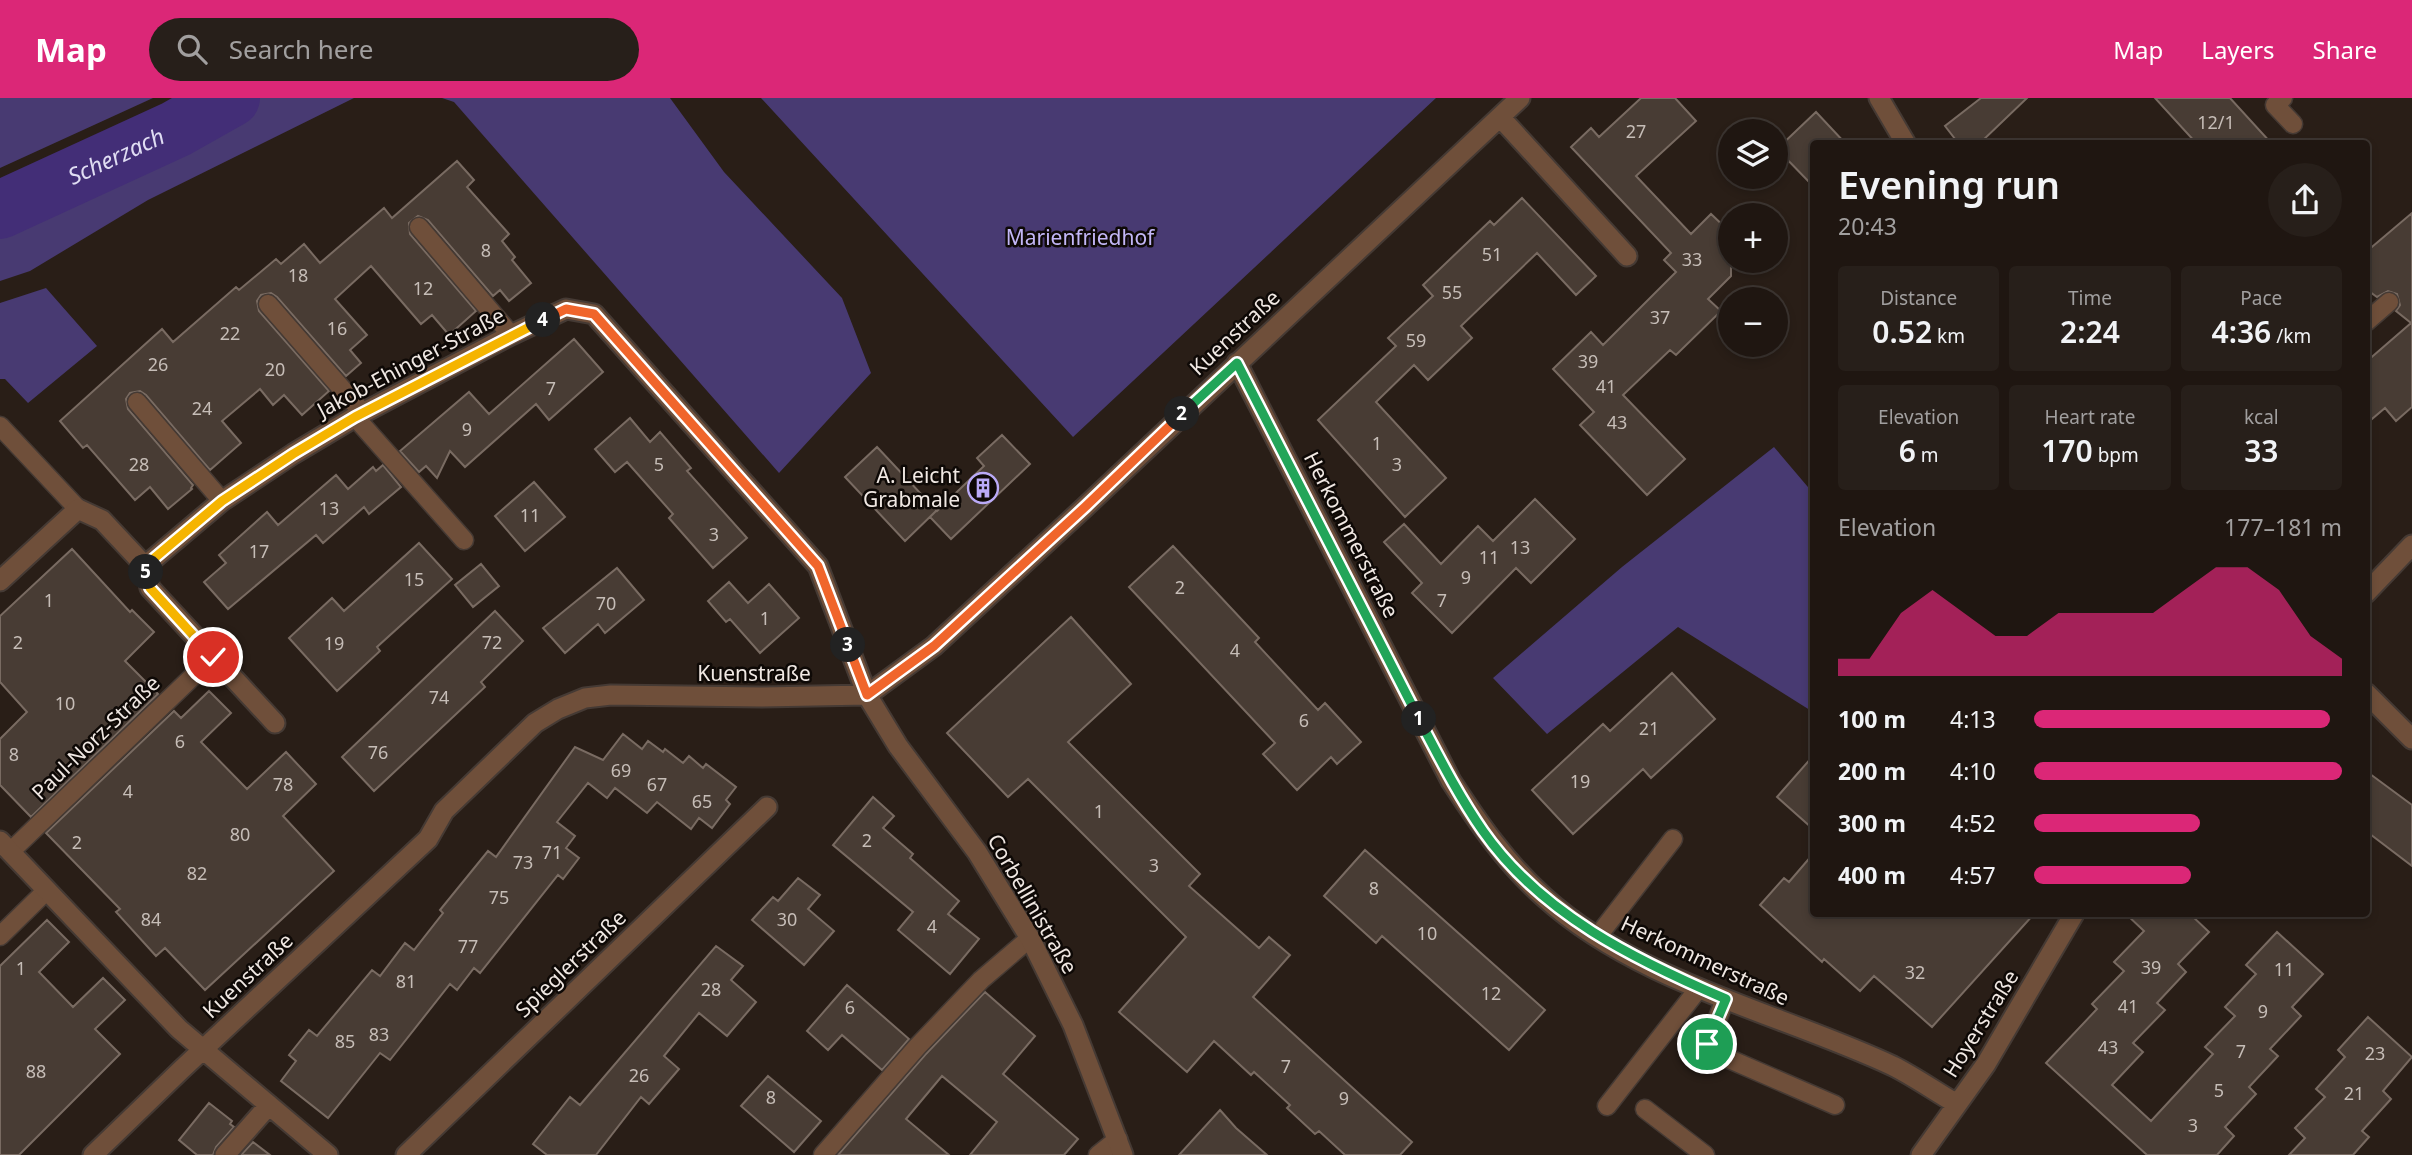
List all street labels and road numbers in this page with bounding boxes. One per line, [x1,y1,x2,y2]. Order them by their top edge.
street label: Kuenstraße [1183,283,1285,381]
street label: Jakob-Ehinger-Straße [310,301,509,424]
street label: Herkommerstraße [1298,447,1406,622]
street label: Kuenstraße [697,659,811,687]
street label: Paul-Norz-Straße [25,669,165,806]
street label: Corbellinistraße [982,829,1084,978]
street label: Spieglerstraße [509,903,632,1023]
street label: Herkommerstraße [1617,909,1794,1011]
street label: Kuenstraße [196,926,298,1024]
street label: Hoyerstraße [1936,964,2024,1083]

